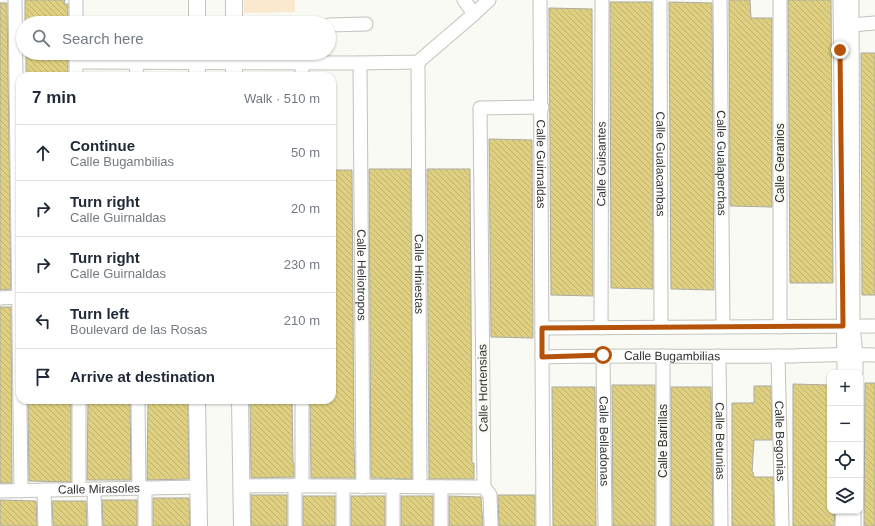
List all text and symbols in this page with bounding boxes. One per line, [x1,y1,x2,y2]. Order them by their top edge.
search box [16,16,336,60]
icon: search [30,27,52,49]
text: Search here [62,30,144,47]
route end [831,41,849,59]
text: 7 min [32,88,76,107]
text: Walk · 510 m [244,91,320,106]
street label: Calle Gualaperchas [714,110,729,216]
street label: Calle Gualacambas [653,112,668,216]
street label: Calle Guirnaldas [534,120,548,208]
street label: Calle Guisantes [594,122,609,206]
street label: Calle Geranios [773,123,787,203]
text: Continue [70,137,135,154]
icon: ahead [32,142,54,164]
text: 50 m [291,145,320,160]
text: Calle Bugambilias [70,154,174,169]
text: Turn right [70,193,140,210]
icon: right [32,198,54,220]
text: 20 m [291,201,320,216]
text: Calle Guirnaldas [70,210,166,225]
street label: Calle Heliotropos [354,229,369,321]
street label: Calle Hiniestas [412,234,426,314]
text: Turn right [70,249,140,266]
icon: right [32,254,54,276]
text: 230 m [284,257,320,272]
text: Calle Guirnaldas [70,266,166,281]
text: Turn left [70,305,129,322]
icon: left [32,310,54,332]
text: 210 m [284,313,320,328]
text: Boulevard de las Rosas [70,322,207,337]
street label: Calle Hortensias [475,344,491,432]
route start [594,346,612,364]
street label: Calle Bugambilias [624,349,720,363]
icon: arrive [32,366,54,388]
text: Arrive at destination [70,368,215,385]
map controls [827,370,863,514]
button: + [827,370,863,406]
street label: Calle Belladonas [596,396,612,486]
street label: Calle Begonias [772,400,788,482]
street label: Calle Betunias [713,402,727,480]
street label: Calle Barrillas [656,404,670,478]
button: − [827,406,863,442]
button: locate [827,442,863,478]
button: layers [827,478,863,514]
street label: Calle Mirasoles [58,481,140,497]

